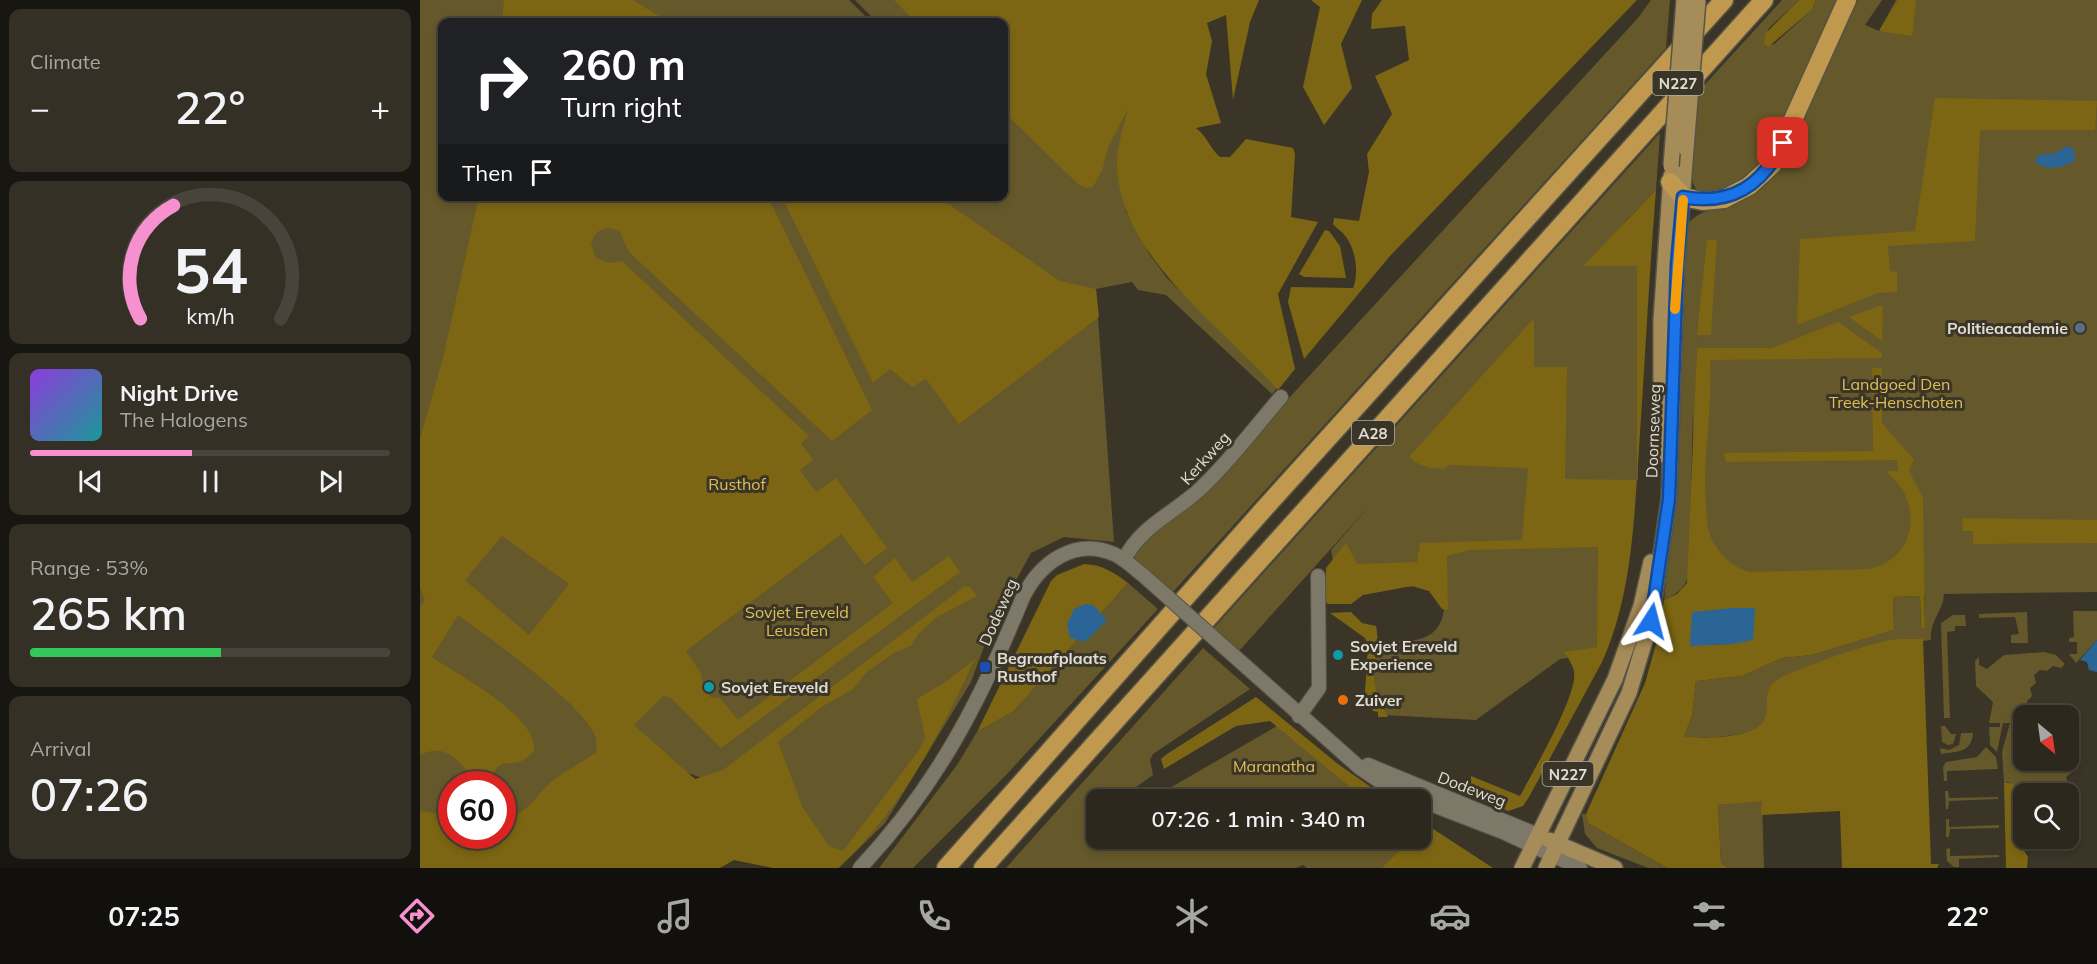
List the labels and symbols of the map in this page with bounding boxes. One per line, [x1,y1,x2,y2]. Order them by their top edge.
road number: N227 [1652,71,1704,95]
pin [1757,117,1808,168]
place label: Politieacademie [1947,318,2068,338]
marker: Politieacademie [2073,321,2087,335]
park label: Landgoed Den Treek-Henschoten [1829,374,1963,412]
street label: Doornseweg [1641,384,1665,478]
road number: A28 [1352,421,1394,445]
street label: Kerkweg [1176,427,1234,489]
park label: Rusthof [708,474,766,494]
street label: Dodeweg [974,575,1022,649]
position arrow [1619,589,1683,653]
park label: Sovjet Ereveld Leusden [745,602,849,640]
place label: Sovjet Ereveld Experience [1350,636,1457,674]
place label: Begraafplaats Rusthof [997,648,1107,686]
marker: Sovjet Ereveld Experience [1331,648,1345,662]
marker: Begraafplaats Rusthof [978,660,992,674]
place label: Sovjet Ereveld [721,677,828,697]
marker: Sovjet Ereveld [702,680,716,694]
place label: Zuiver [1355,690,1403,710]
marker: Zuiver [1336,693,1350,707]
north arrow [2013,705,2079,771]
park label: Maranatha [1233,756,1315,776]
road number: N227 [1542,762,1594,786]
street label: Dodeweg [1435,767,1509,811]
speed limit sign: 60 [438,771,516,849]

